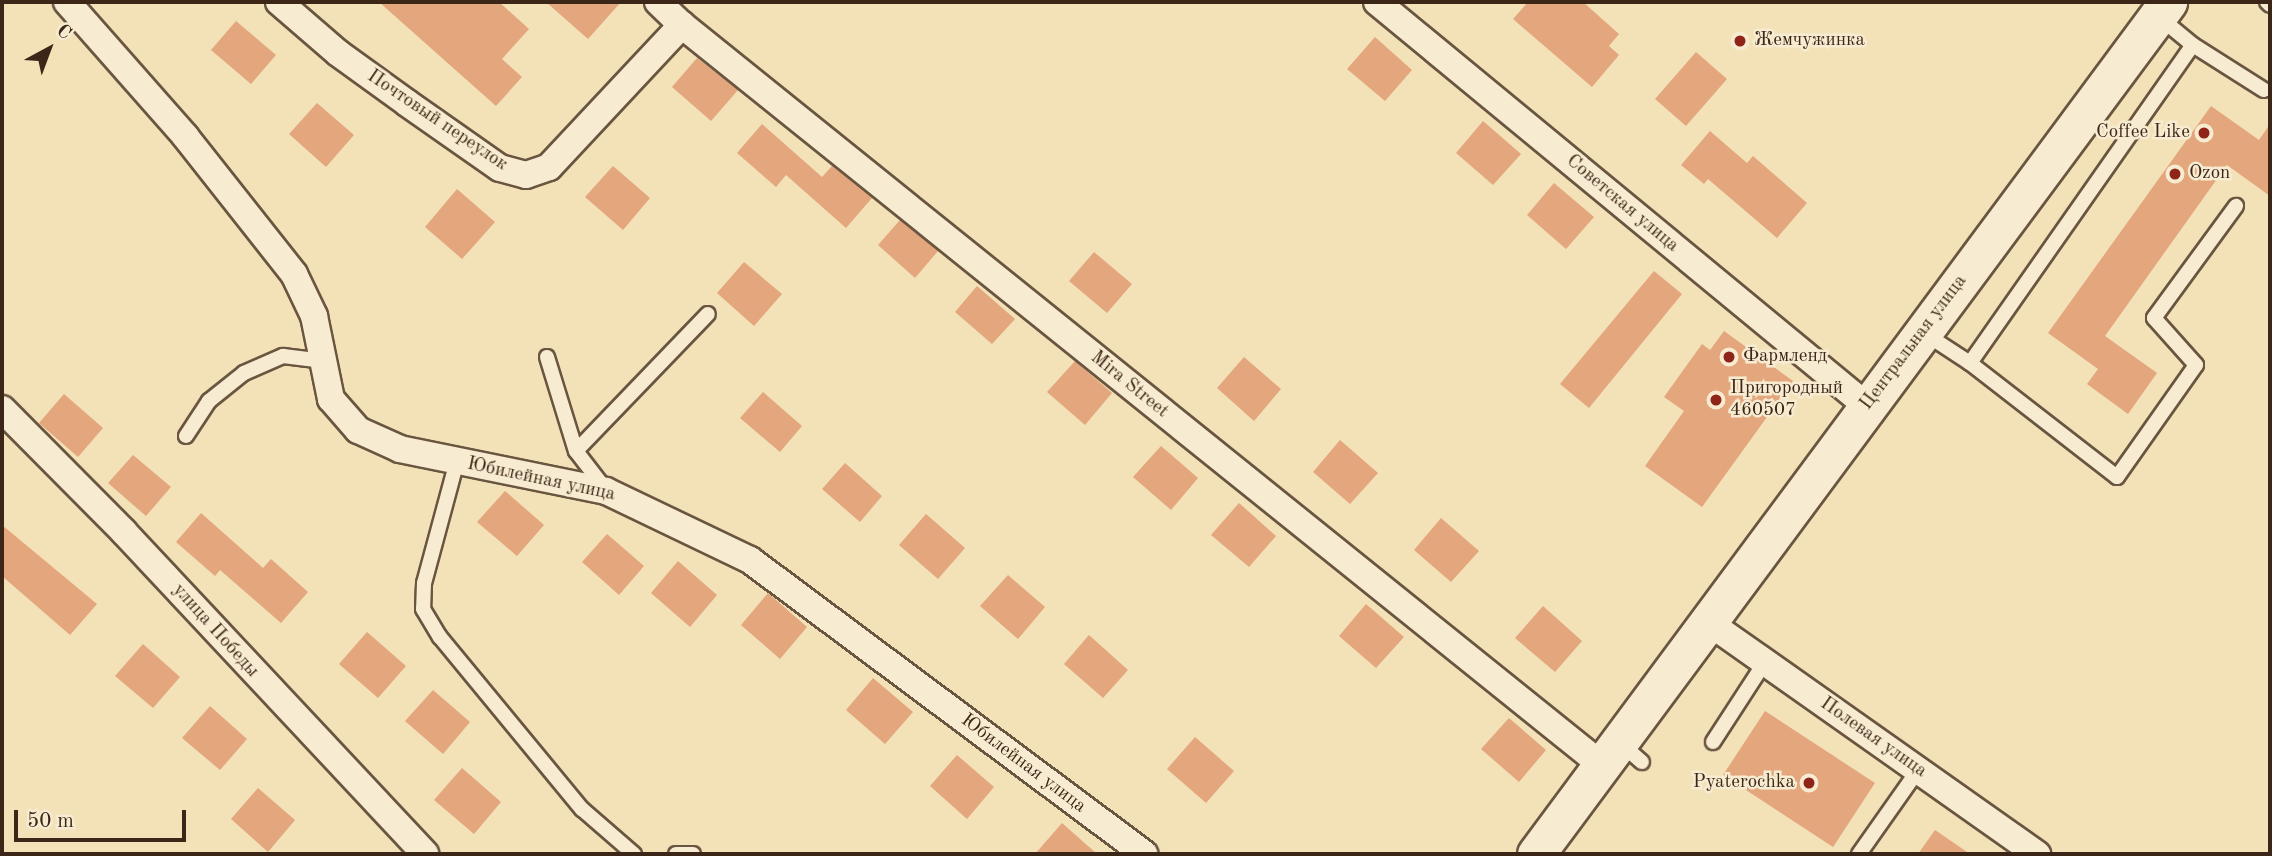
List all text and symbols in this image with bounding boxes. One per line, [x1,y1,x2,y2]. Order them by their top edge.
north arrow [14,14,84,84]
text: С [52,21,74,44]
place label: Жемчужинка [1754,30,1865,52]
marker: Жемчужинка [1732,33,1748,49]
street label: Почтовый переулок [362,65,512,177]
place label: Coffee Like [2096,122,2190,144]
marker: Coffee Like [2196,125,2212,141]
street label: Советская улица [1561,150,1683,258]
place label: Ozon [2189,163,2230,185]
marker: Ozon [2167,166,2183,182]
street label: Центральная улица [1856,271,1972,415]
place label: Фармленд [1743,346,1827,368]
street label: Mira Street [1085,347,1173,423]
marker: Фармленд [1721,349,1737,365]
place label: Пригородный 460507 [1730,378,1843,422]
marker: Пригородный 460507 [1708,392,1724,408]
street label: Юбилейная улица [465,453,617,507]
street label: улица Победы [167,579,263,683]
street label: Полевая улица [1815,693,1931,783]
street label: Юбилейная улица [956,710,1090,818]
place label: Pyaterochka [1693,772,1795,794]
marker: Pyaterochka [1801,775,1817,791]
scale bar [18,796,189,840]
text: 50 m [27,811,74,832]

